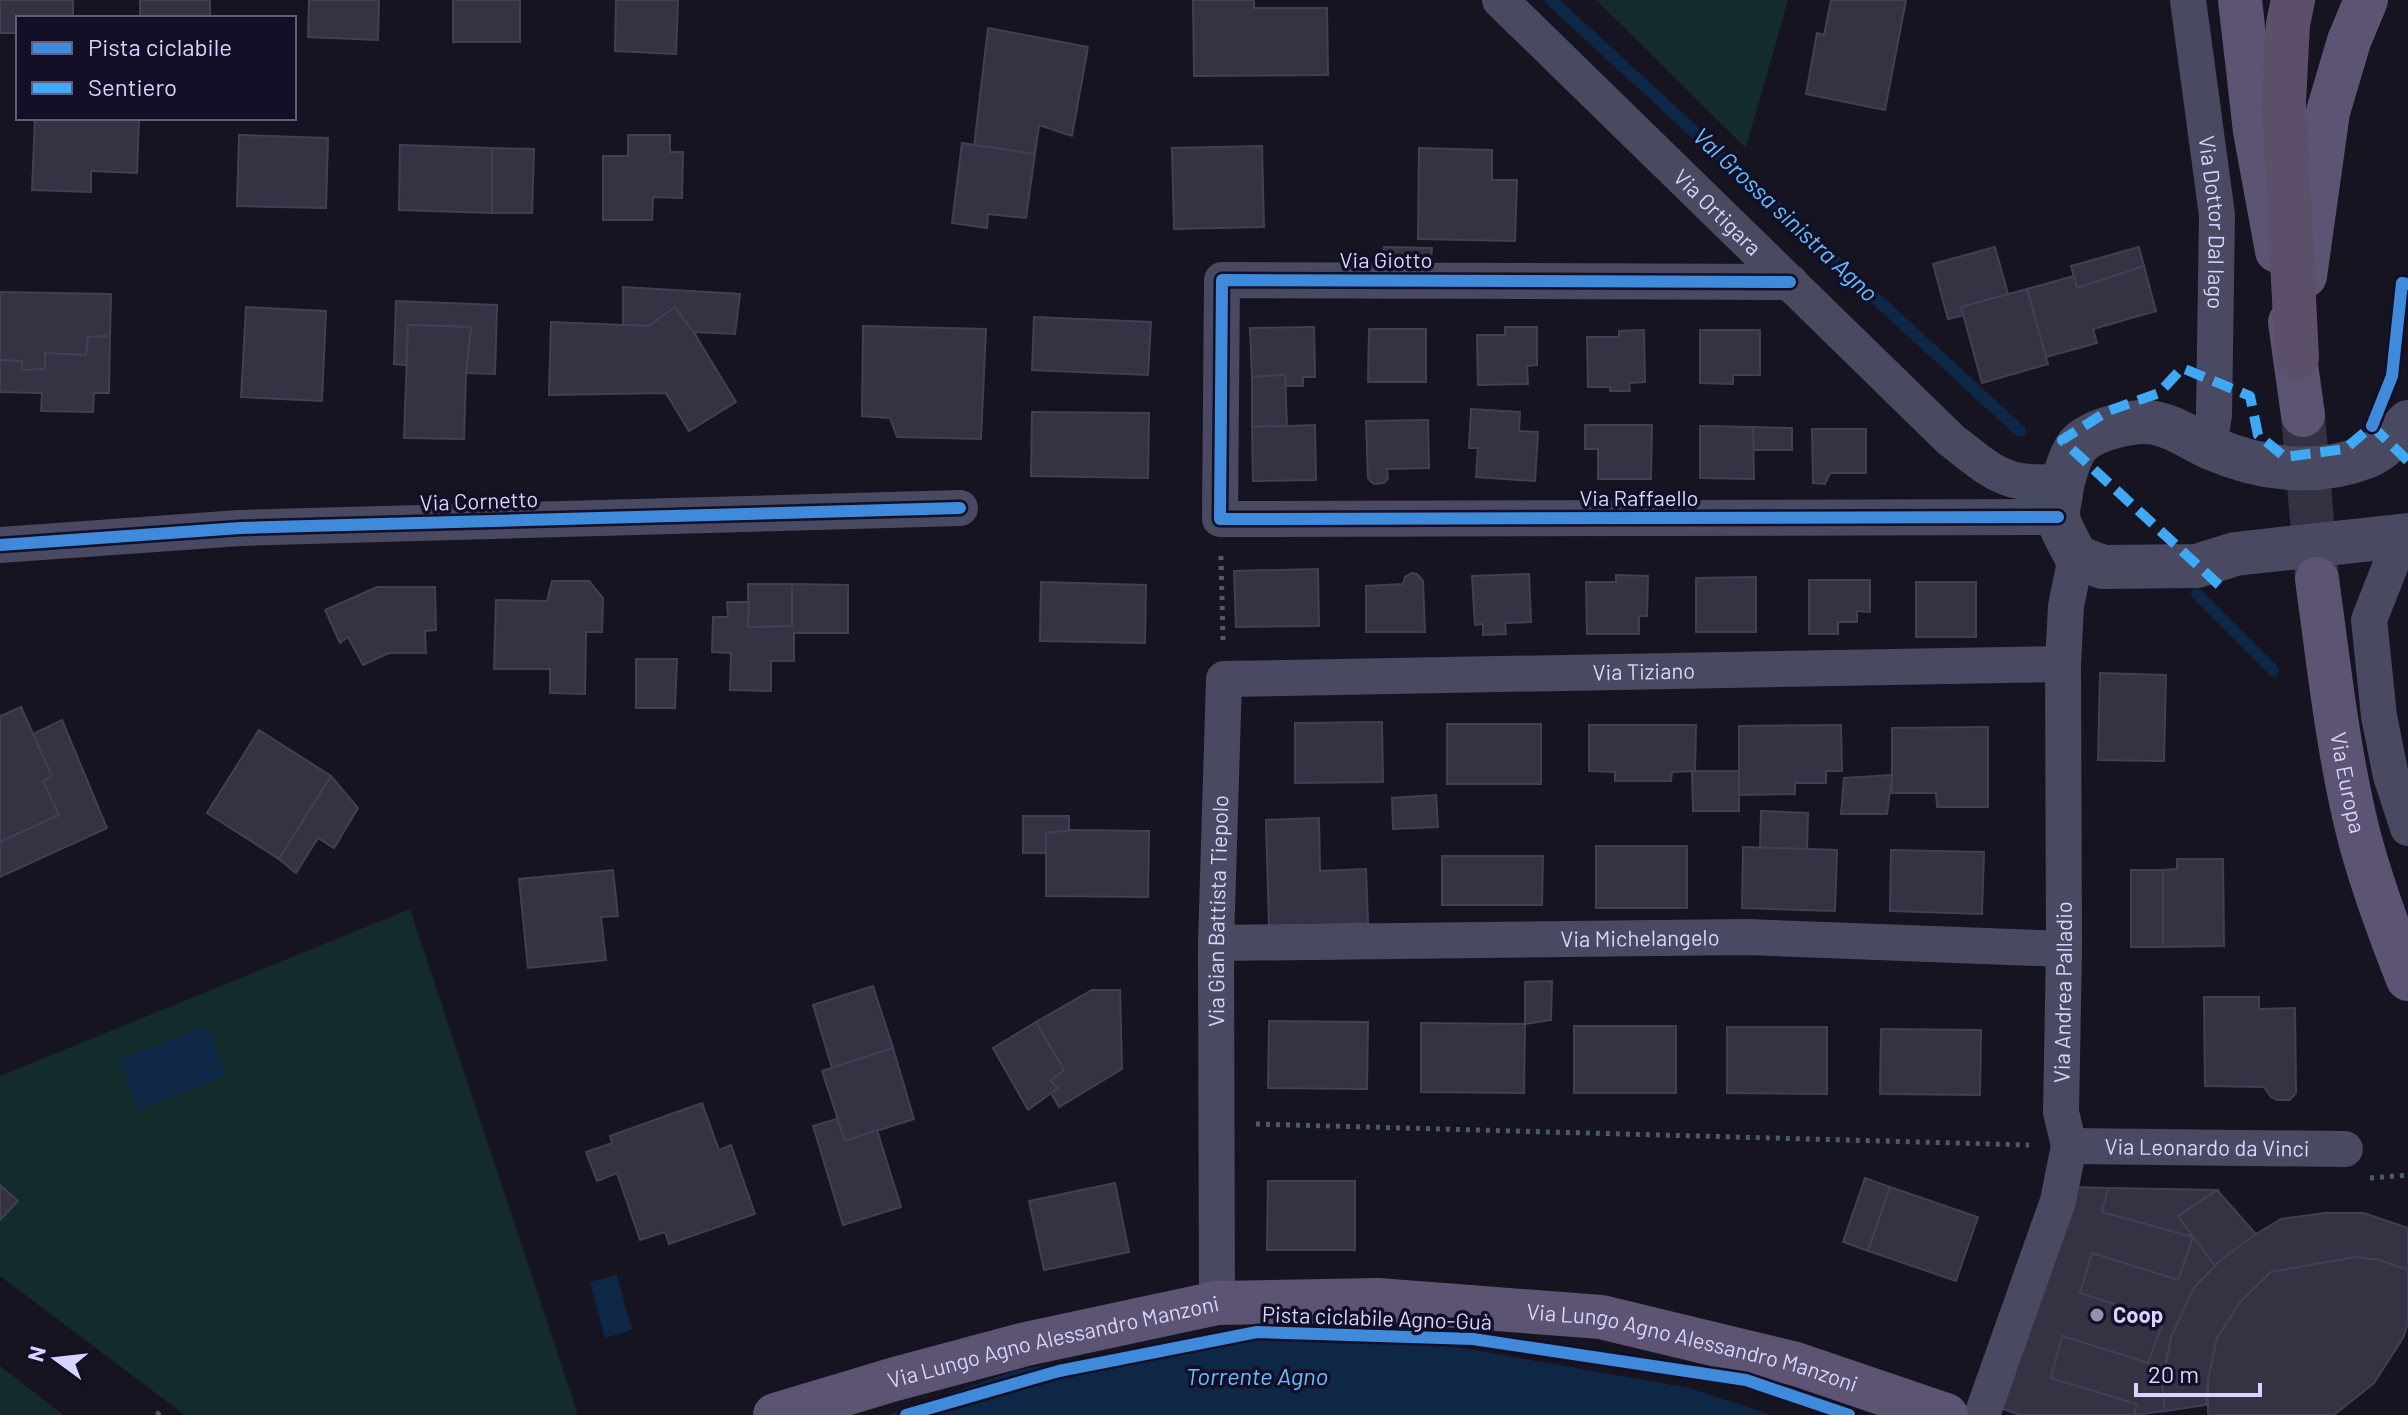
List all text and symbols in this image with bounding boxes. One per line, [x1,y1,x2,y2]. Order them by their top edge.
legend [16,16,296,120]
text: Pista ciclabile [88,32,232,61]
text: Sentiero [88,72,177,101]
water label: Val Grossa sinistra Agno [1688,121,1884,307]
street label: Via Dottor Dal lago [2194,134,2231,309]
street label: Via Ortigara [1669,163,1768,260]
street label: Via Giotto [1340,246,1432,272]
street label: Via Raffaello [1579,484,1699,510]
street label: Via Cornetto [419,485,539,515]
street label: Via Tiziano [1592,657,1695,684]
street label: Via Europa [2326,730,2372,836]
street label: Via Gian Battista Tiepolo [1202,795,1232,1027]
street label: Via Andrea Palladio [2048,901,2076,1083]
street label: Via Michelangelo [1560,923,1720,951]
street label: Via Leonardo da Vinci [2104,1132,2310,1161]
street label: Via Lungo Agno Alessandro Manzoni [884,1289,1221,1393]
street label: Via Lungo Agno Alessandro Manzoni [1526,1297,1861,1396]
street label: Pista ciclabile Agno-Guà [1262,1300,1492,1334]
place label: Coop [2113,1301,2163,1327]
marker: Coop [2088,1306,2106,1324]
north arrow [16,1319,96,1399]
text: N [21,1343,50,1364]
scale bar [2136,1347,2260,1397]
text: 20 m [2148,1359,2199,1388]
water label: Torrente Agno [1186,1361,1328,1390]

